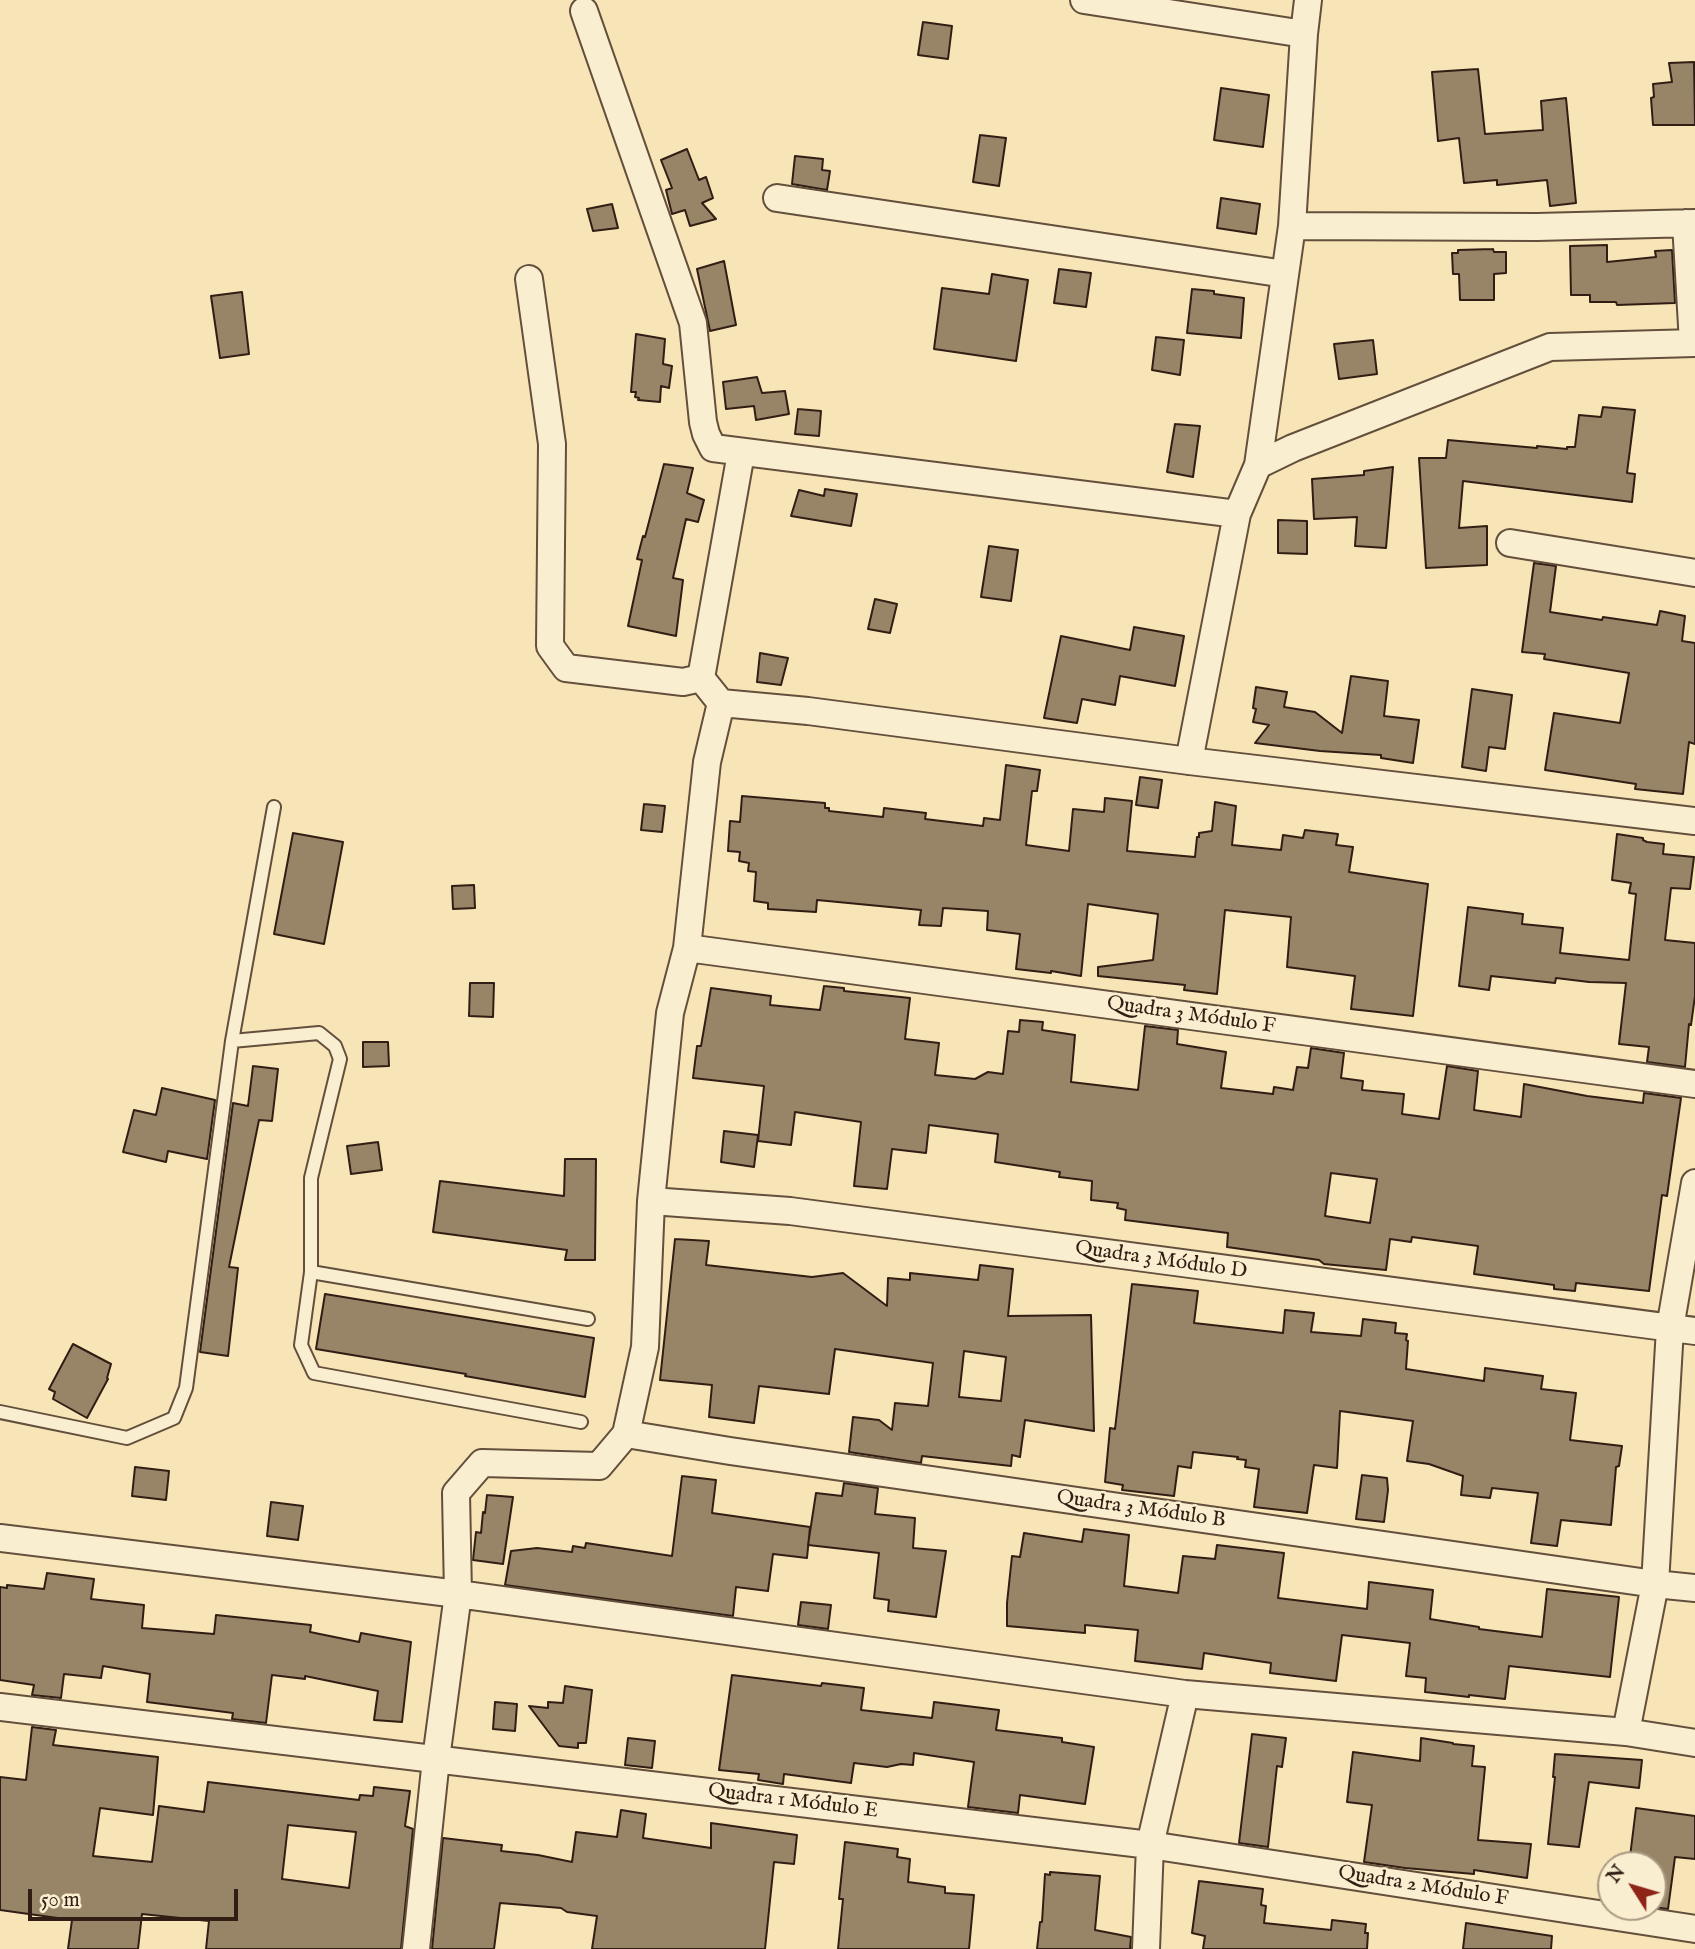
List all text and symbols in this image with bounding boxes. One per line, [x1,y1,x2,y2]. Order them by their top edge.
street label: Quadra 3 Módulo F [1105,992,1277,1040]
street label: Quadra 3 Módulo D [1073,1236,1249,1286]
street label: Quadra 3 Módulo B [1055,1486,1227,1534]
street label: Quadra 1 Módulo E [707,1779,879,1825]
north arrow [1597,1851,1667,1921]
street label: Quadra 2 Módulo F [1336,1861,1510,1913]
text: N [1602,1861,1631,1888]
scale bar [32,1876,242,1920]
text: 50 m [41,1887,80,1914]

